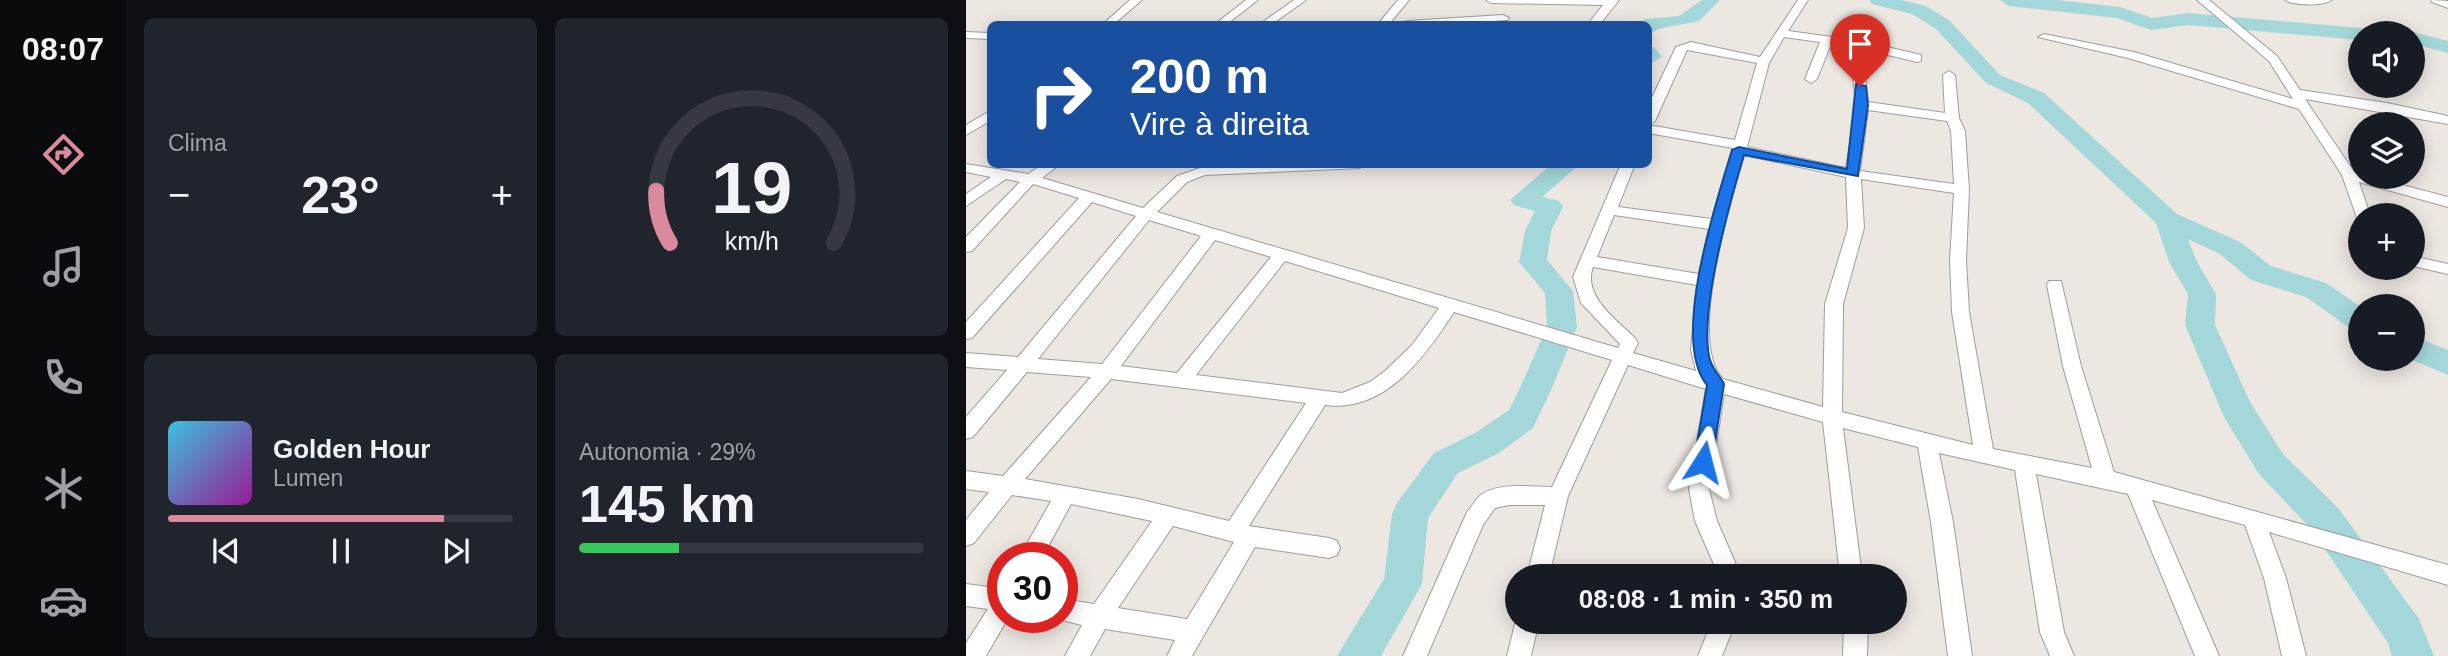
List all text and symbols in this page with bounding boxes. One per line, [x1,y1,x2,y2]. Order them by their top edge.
pin [1830,14,1890,86]
map controls [2348,21,2425,371]
button: sound [2348,21,2425,98]
icon: arrive [1841,25,1879,63]
text: 08:07 [22,31,104,67]
icon: right [1015,49,1106,140]
text: 200 m [1130,49,1269,103]
text: Vire à direita [1130,106,1309,142]
button: layers [2348,112,2425,189]
icon: directions [39,130,88,179]
text: Clima [168,130,227,156]
text: 19 [711,147,792,228]
text: 23° [301,166,380,224]
text: − [168,174,190,216]
text: + [491,174,513,216]
button: + [2348,203,2425,280]
text: km/h [724,227,779,255]
icon: music [39,242,88,291]
button: − [2348,294,2425,371]
icon: phone [39,353,88,402]
position arrow [1666,425,1740,499]
text: Golden Hour [273,434,430,464]
text: Autonomia · 29% [579,439,755,465]
icon: climate [39,464,88,513]
text: Lumen [273,465,343,491]
text: 145 km [579,475,755,533]
icon: previous [207,532,245,570]
icon: pause [322,532,360,570]
icon: next [437,532,475,570]
speed limit sign: 30 [987,542,1078,633]
icon: car [39,576,88,625]
text: 08:08 · 1 min · 350 m [1579,584,1833,614]

